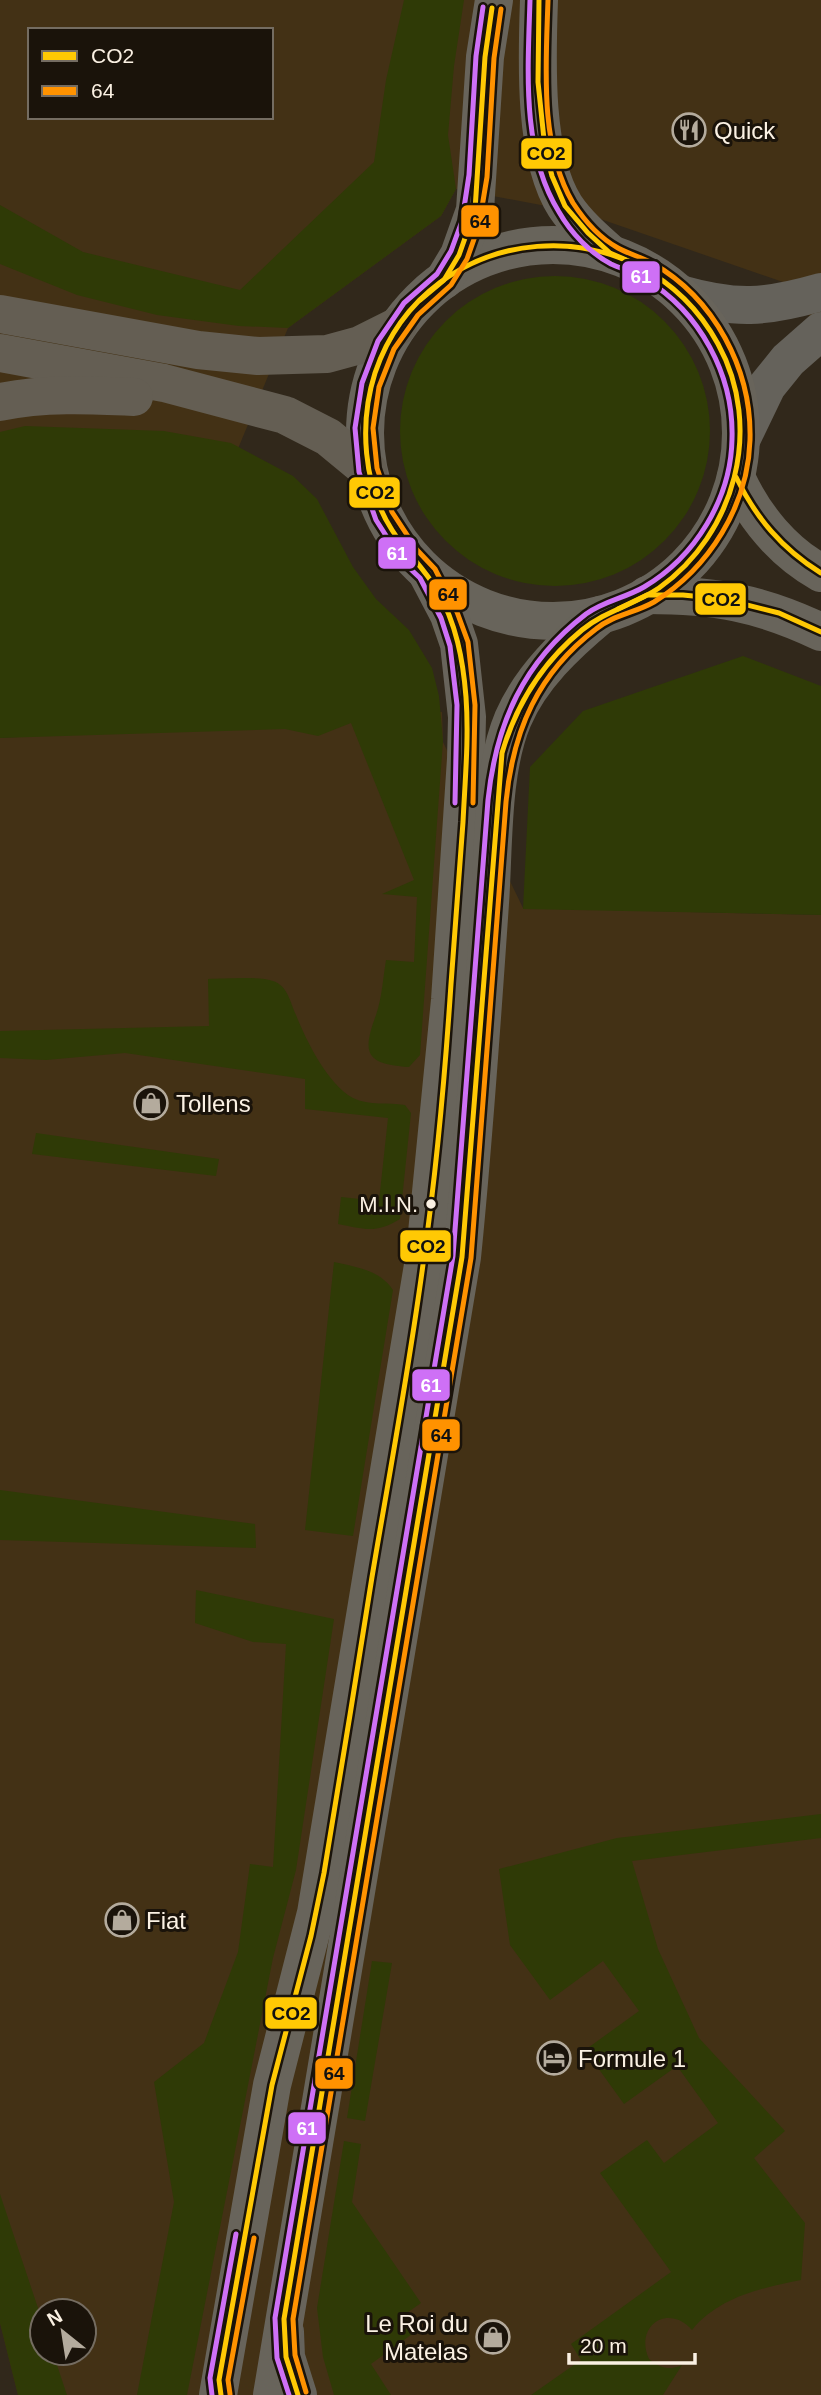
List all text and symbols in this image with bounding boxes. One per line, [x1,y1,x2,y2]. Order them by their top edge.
legend [28,28,273,119]
text: CO2 [91,44,134,67]
text: 64 [91,79,115,102]
restaurant icon: Quick [670,111,708,149]
place label: Quick [714,117,776,144]
line badge: CO2 [520,137,573,170]
text: CO2 [526,143,566,164]
line badge: 64 [460,204,500,238]
text: 64 [469,211,491,232]
line badge: 61 [621,260,661,294]
text: 61 [630,266,652,287]
line badge: CO2 [348,476,401,509]
text: CO2 [355,482,395,503]
line badge: 61 [377,536,417,570]
text: 61 [386,543,408,564]
line badge: 64 [428,578,468,611]
line badge: CO2 [694,582,747,616]
text: 64 [437,584,459,605]
text: CO2 [701,589,741,610]
shop icon: Tollens [132,1084,170,1122]
place label: Tollens [176,1090,251,1117]
place label: M.I.N. [359,1192,418,1217]
marker: M.I.N. [424,1197,438,1211]
line badge: CO2 [399,1229,452,1263]
text: CO2 [406,1236,446,1257]
line badge: 61 [411,1368,451,1402]
text: 61 [420,1375,442,1396]
line badge: 64 [421,1418,461,1452]
text: 64 [430,1425,452,1446]
shop icon: Fiat [103,1901,141,1939]
place label: Fiat [146,1907,186,1934]
line badge: CO2 [264,1996,318,2030]
text: CO2 [271,2003,311,2024]
hotel icon: Formule 1 [535,2039,573,2077]
place label: Formule 1 [578,2045,686,2072]
line badge: 64 [314,2057,354,2090]
text: 64 [323,2063,345,2084]
line badge: 61 [287,2111,327,2145]
text: 61 [296,2118,318,2139]
north arrow [28,2297,98,2367]
text: N [44,2305,66,2330]
place label: Le Roi du Matelas [365,2310,468,2365]
shop icon: Le Roi du Matelas [474,2318,512,2356]
scale bar [569,2322,695,2366]
text: 20 m [580,2334,627,2357]

